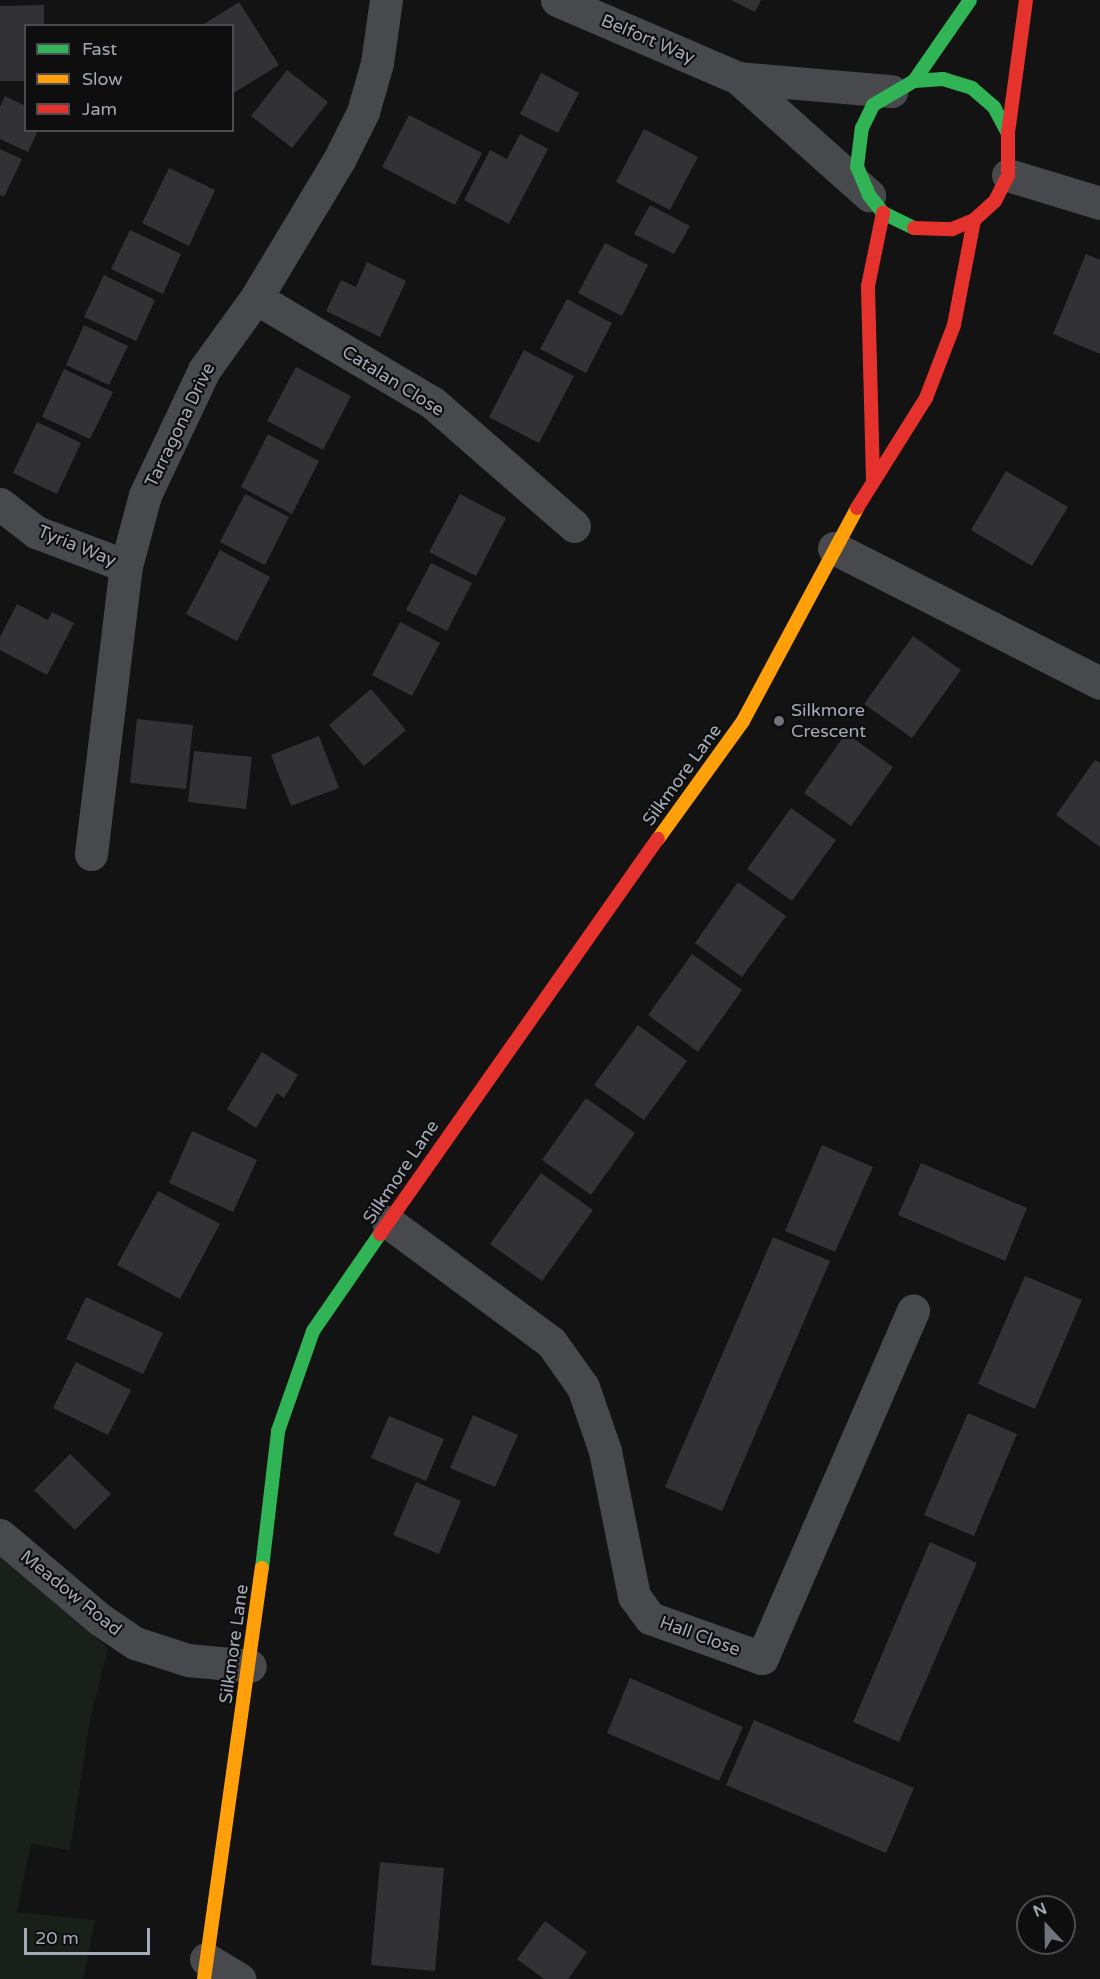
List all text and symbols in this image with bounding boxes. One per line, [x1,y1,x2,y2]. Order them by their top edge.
street label: Belfort Way [598,10,698,68]
legend [24,24,234,132]
text: Fast [82,38,117,60]
text: Slow [82,68,123,90]
text: Jam [82,98,117,120]
street label: Catalan Close [338,341,448,421]
street label: Tarragona Drive [140,359,220,491]
street label: Tyria Way [35,521,119,571]
place label: Silkmore Crescent [791,700,866,742]
marker: Silkmore Crescent [772,714,786,728]
street label: Silkmore Lane [638,720,726,830]
street label: Silkmore Lane [358,1116,444,1228]
street label: Meadow Road [16,1546,126,1640]
street label: Silkmore Lane [215,1583,253,1705]
street label: Hall Close [657,1611,743,1661]
north arrow [1016,1895,1076,1955]
text: N [1030,1898,1050,1922]
scale bar [27,1916,153,1954]
text: 20 m [35,1927,79,1949]

